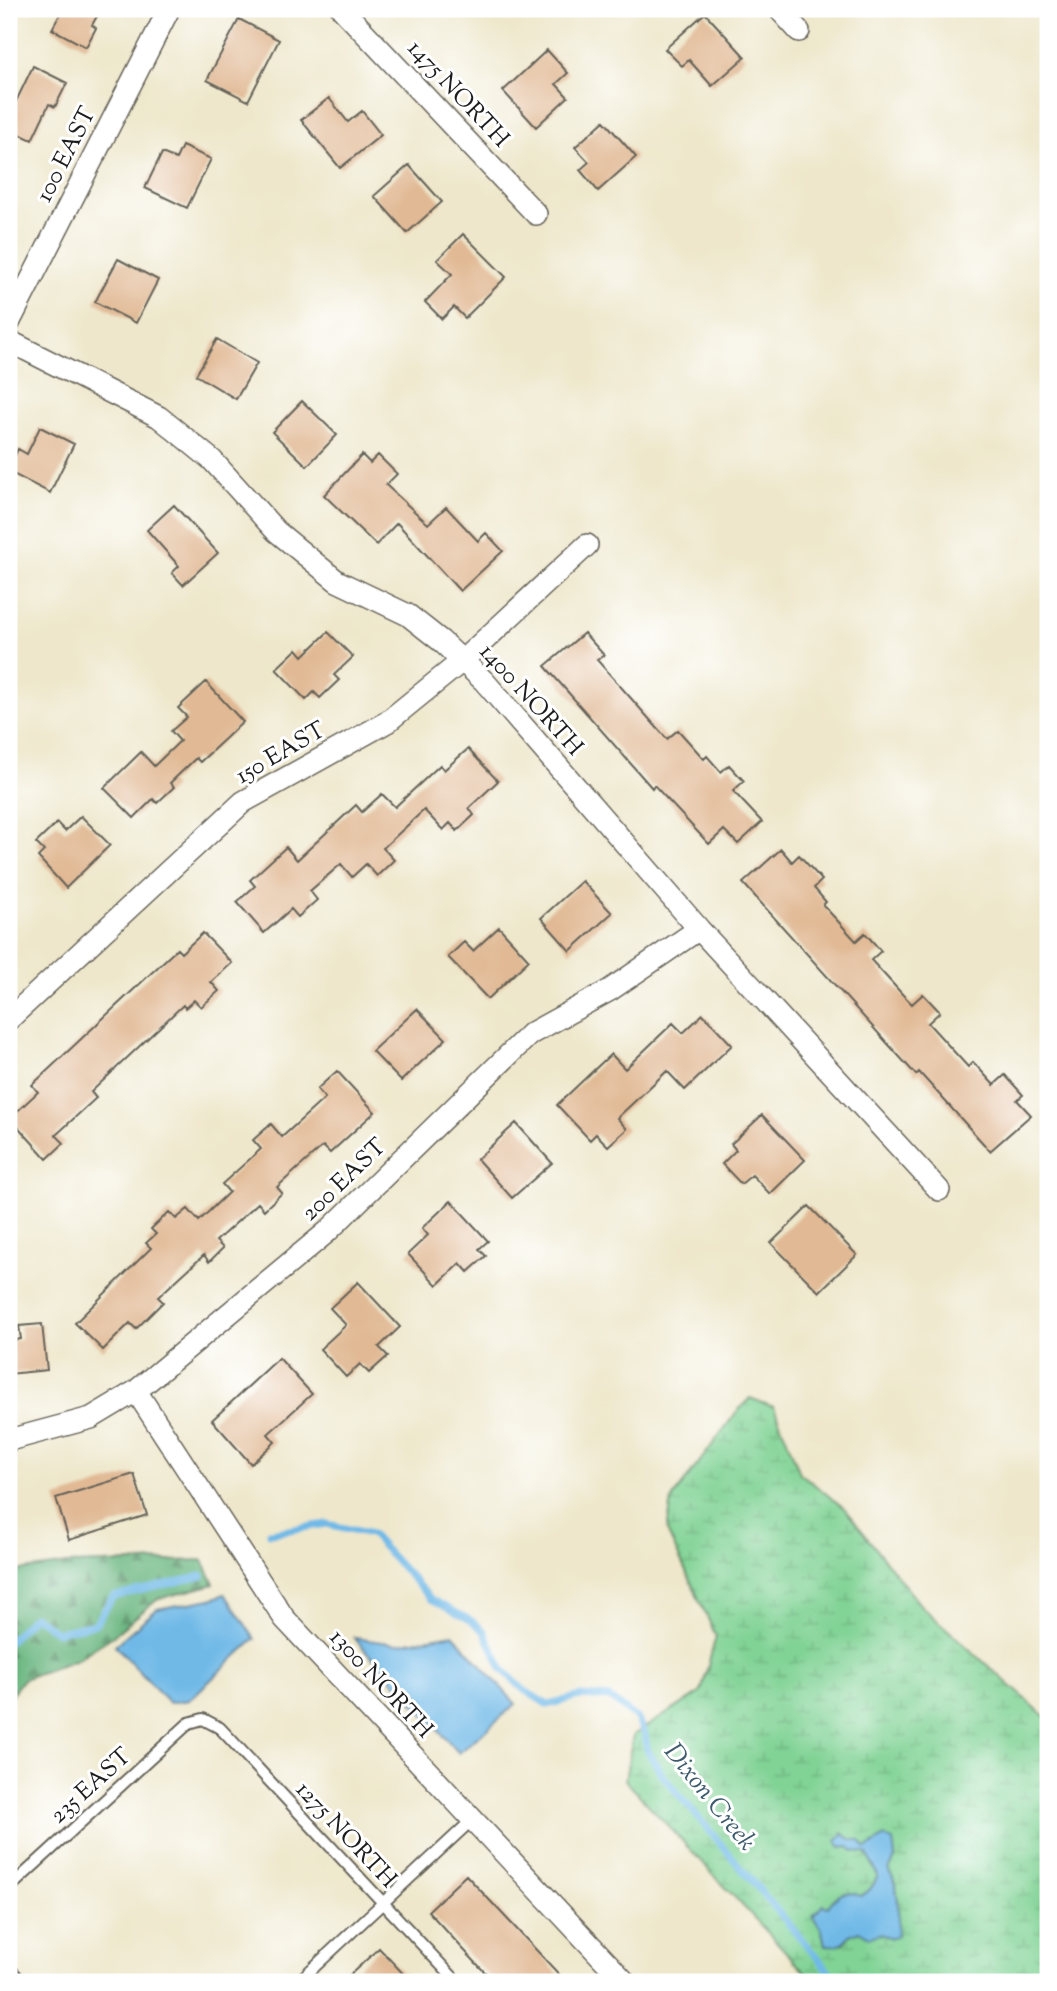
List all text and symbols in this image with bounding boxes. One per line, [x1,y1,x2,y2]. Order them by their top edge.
street label: 1475 NORTH [399,33,516,156]
street label: 100 EAST [28,101,105,209]
street label: 1400 NORTH [471,637,590,764]
street label: 150 EAST [230,714,332,793]
street label: 200 EAST [294,1131,395,1230]
street label: 1300 NORTH [321,1622,440,1747]
water label: Dixon Creek [654,1736,764,1860]
street label: 235 EAST [43,1741,140,1832]
street label: 1275 NORTH [287,1774,404,1896]

